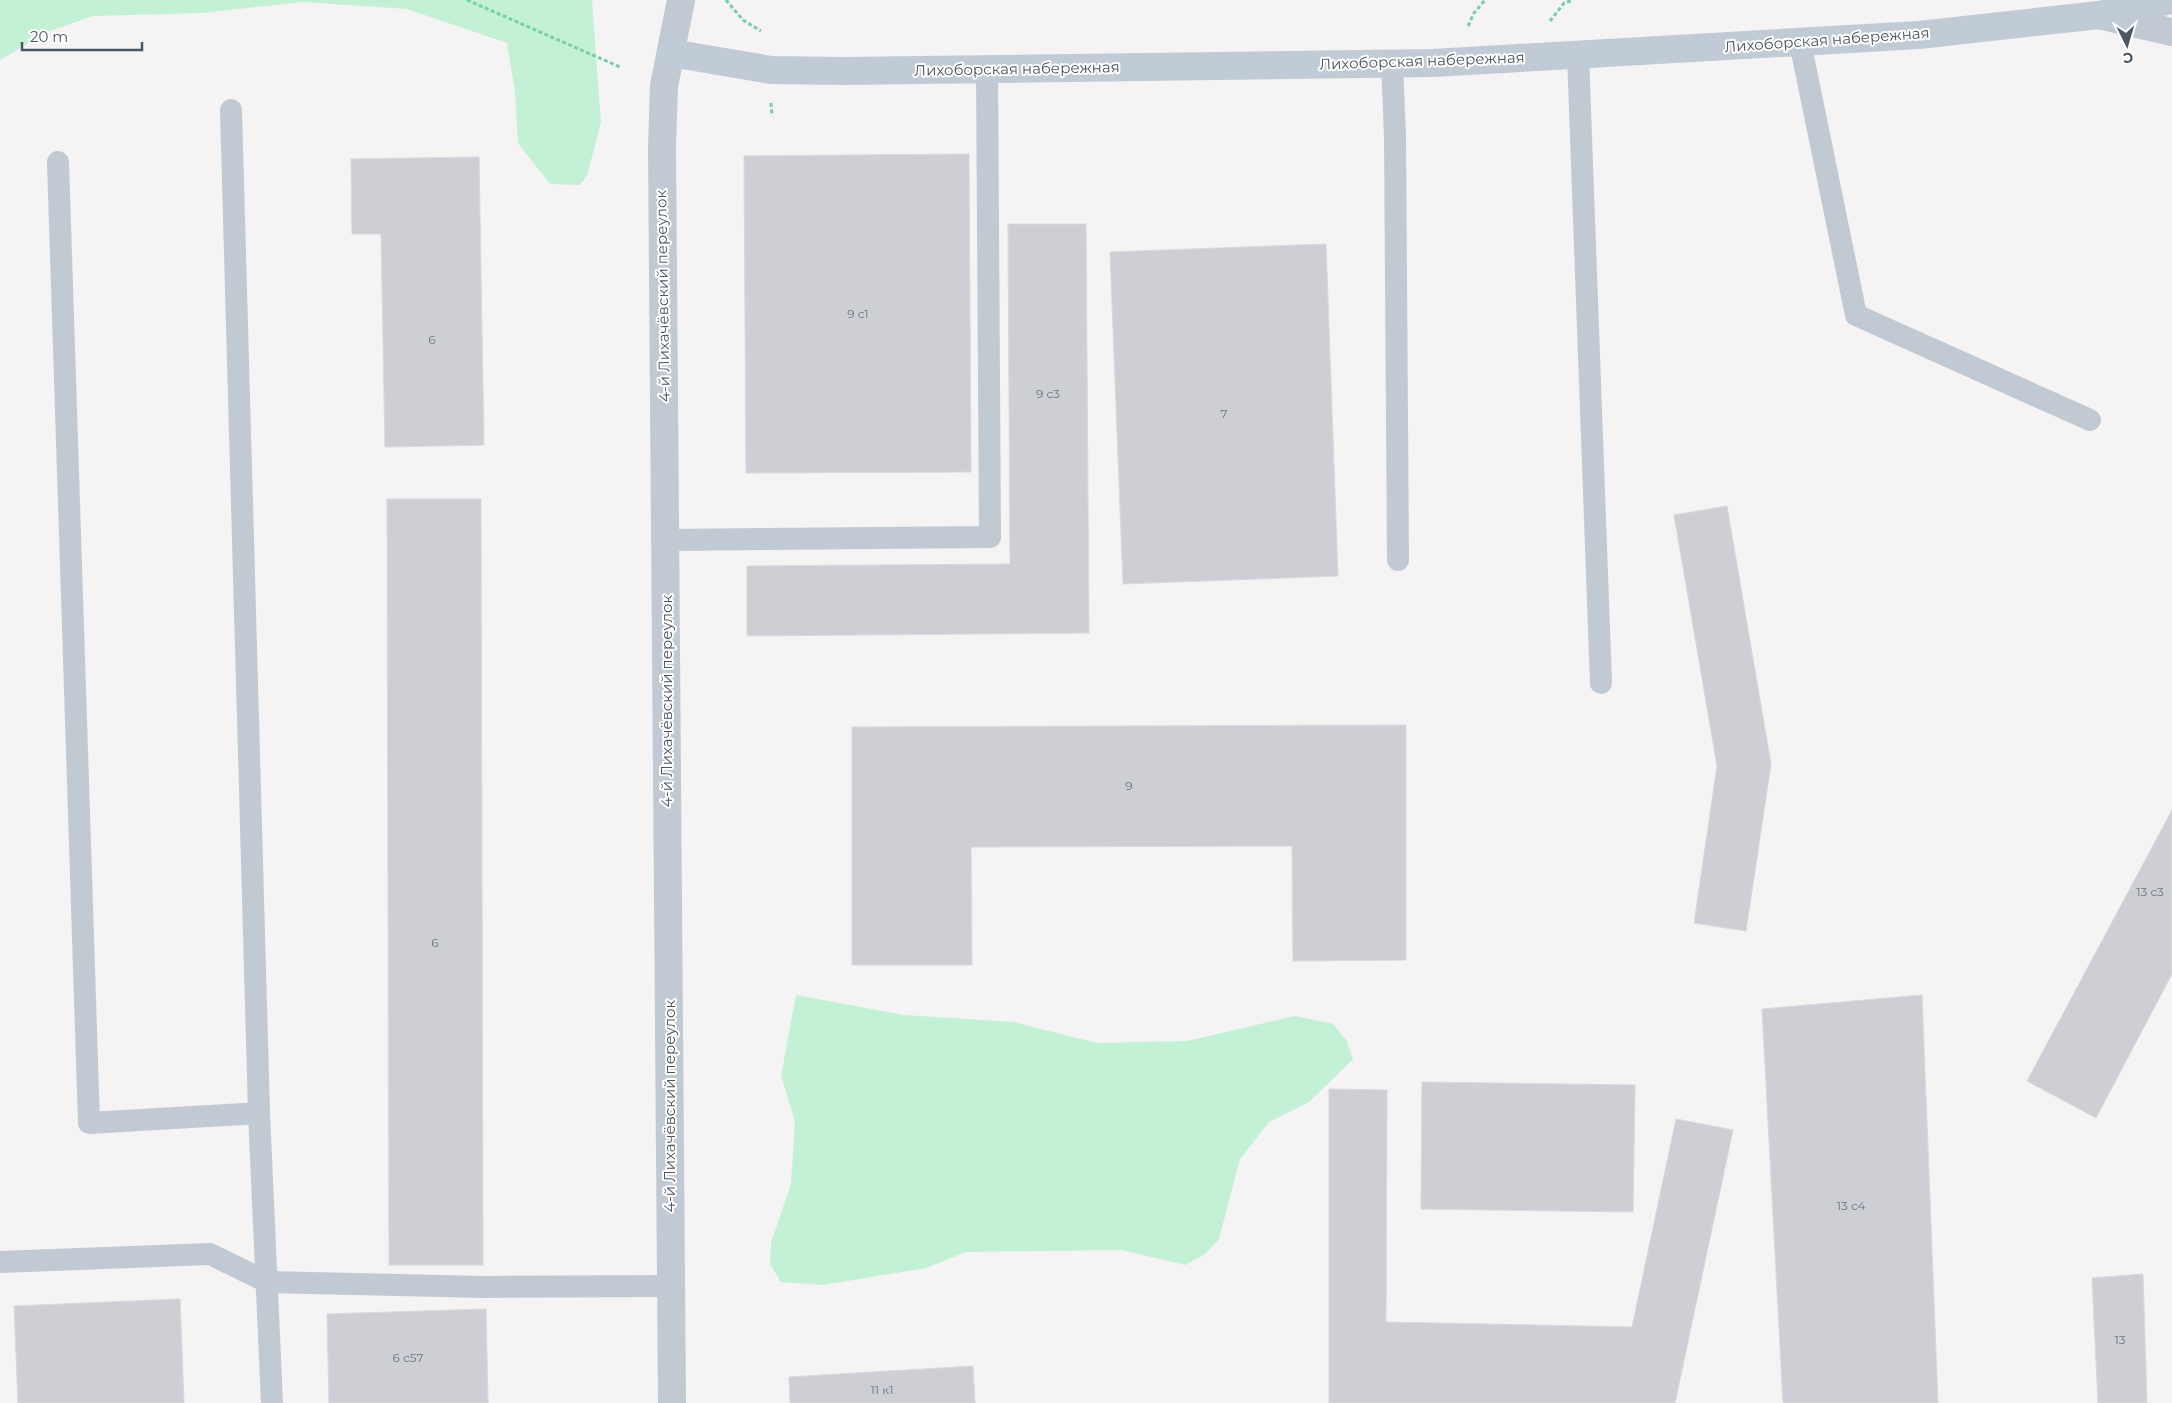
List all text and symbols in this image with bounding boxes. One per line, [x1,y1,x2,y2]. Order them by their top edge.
scale bar [22,20,142,52]
north arrow [2102,20,2152,70]
street label: Лихоборская набережная [1724,23,1930,56]
text: 20 m [30,27,68,46]
street label: Лихоборская набережная [1319,47,1525,74]
text: С [2122,49,2134,67]
street label: Лихоборская набережная [914,57,1120,80]
street label: 4-й Лихачёвский переулок [651,189,674,402]
house number: 9 с1 [847,306,869,321]
house number: 6 [428,332,436,347]
house number: 9 с3 [1036,386,1060,401]
house number: 7 [1220,406,1228,421]
street label: 4-й Лихачёвский переулок [657,595,676,807]
house number: 9 [1125,778,1133,793]
house number: 13 с3 [2136,884,2164,899]
house number: 6 [431,935,439,950]
street label: 4-й Лихачёвский переулок [660,1000,679,1212]
house number: 13 с4 [1837,1198,1865,1213]
house number: 13 [2114,1332,2126,1347]
house number: 6 с57 [393,1350,423,1365]
house number: 11 к1 [870,1382,894,1397]

